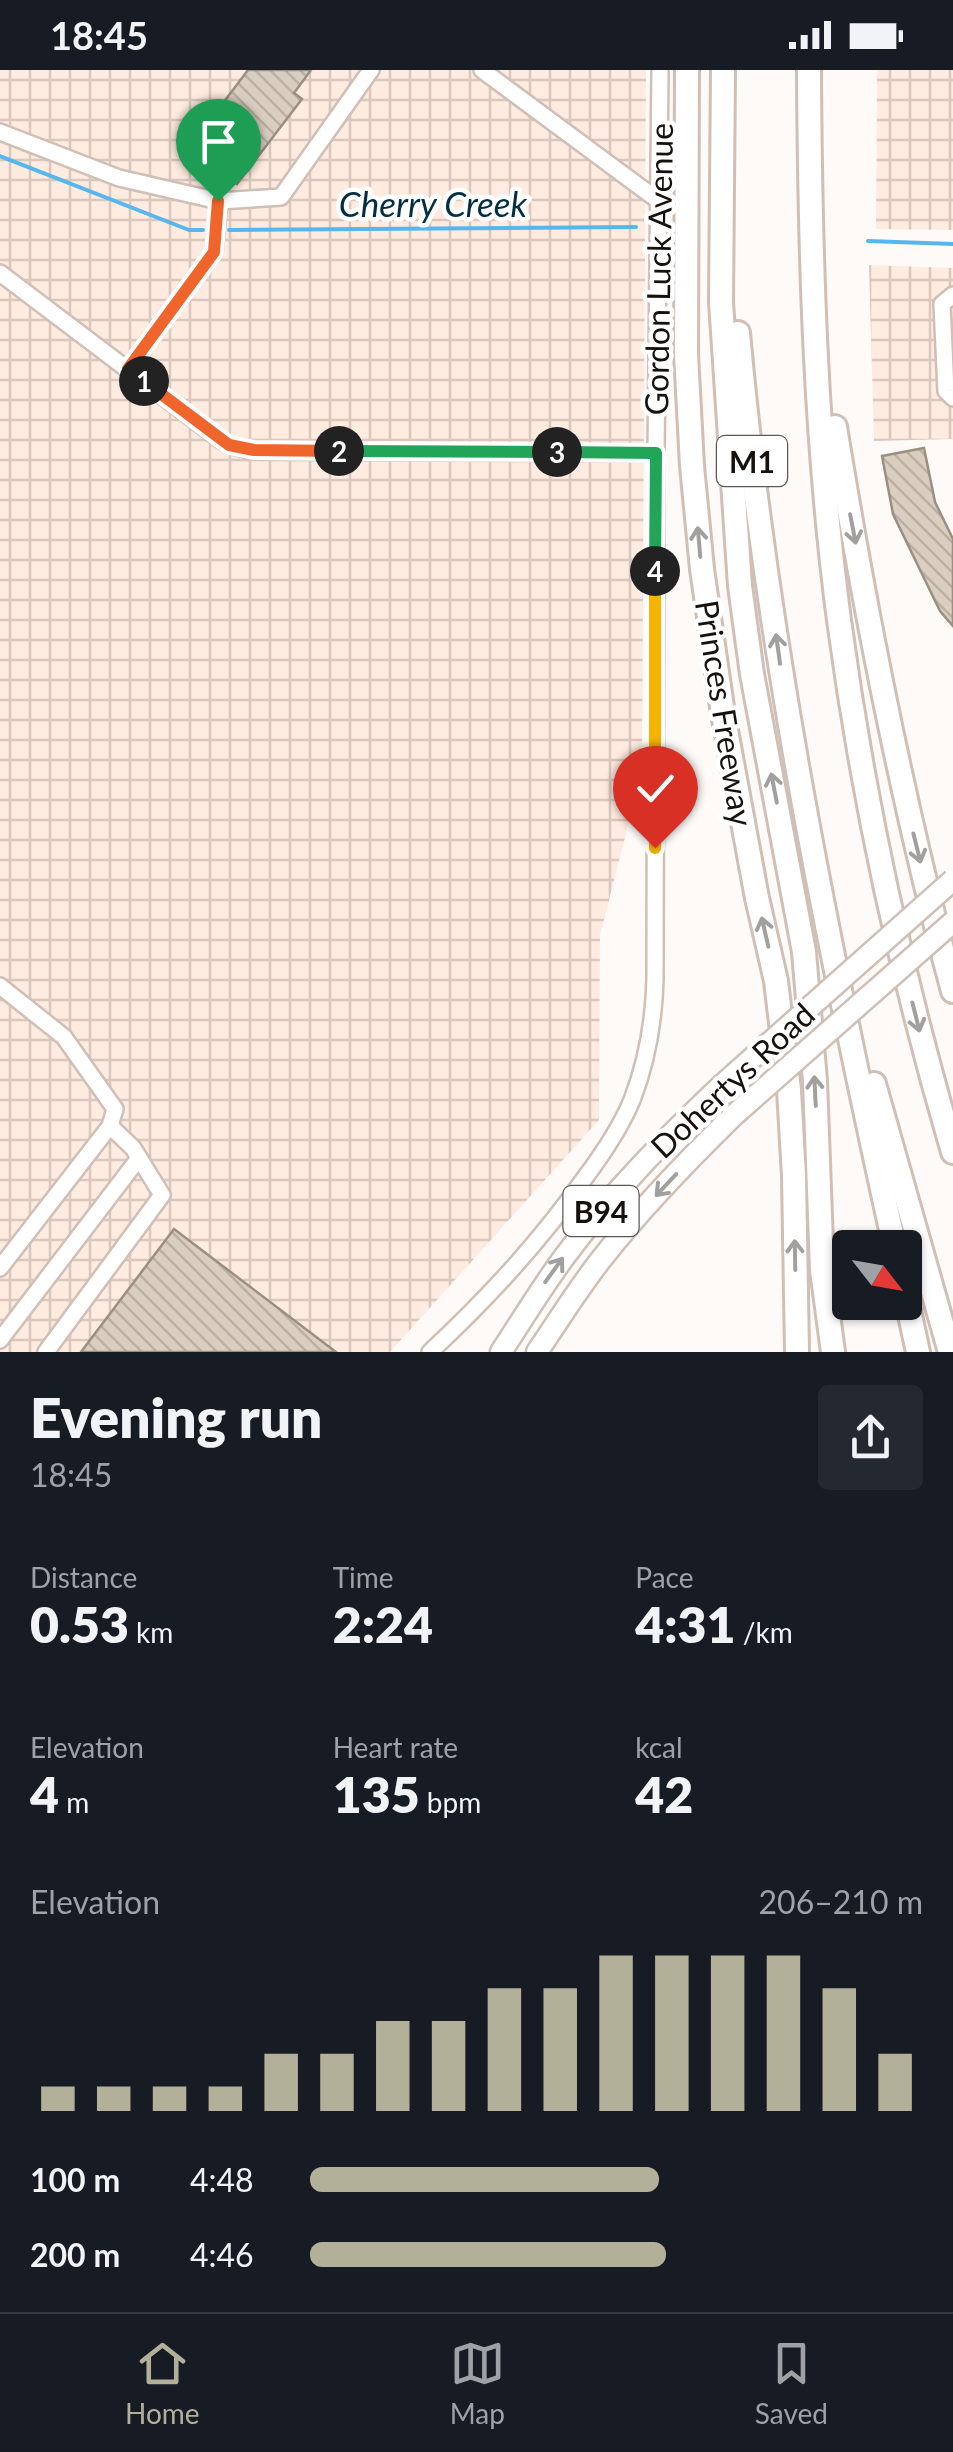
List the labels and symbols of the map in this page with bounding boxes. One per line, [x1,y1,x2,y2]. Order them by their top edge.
pin [176,99,261,202]
street label: Gordon Luck Avenue [636,122,680,416]
water label: Cherry Creek [339,182,528,224]
pin: 1 [119,356,169,406]
pin: 2 [314,426,364,476]
pin: 3 [532,427,582,477]
road number: M1 [717,436,787,486]
one-way arrow [844,513,863,545]
one-way arrow [690,527,709,559]
pin: 4 [630,546,680,596]
street label: Princes Freeway [688,597,762,829]
one-way arrow [769,634,787,666]
pin [613,746,698,849]
one-way arrow [764,772,783,804]
one-way arrow [909,831,927,863]
one-way arrow [755,917,773,949]
street label: Dohertys Road [642,994,822,1166]
one-way arrow [908,1000,926,1032]
one-way arrow [805,1075,824,1107]
one-way arrow [655,1172,678,1197]
road number: B94 [564,1186,638,1236]
north arrow [832,1230,922,1320]
one-way arrow [785,1239,804,1271]
one-way arrow [544,1257,565,1285]

